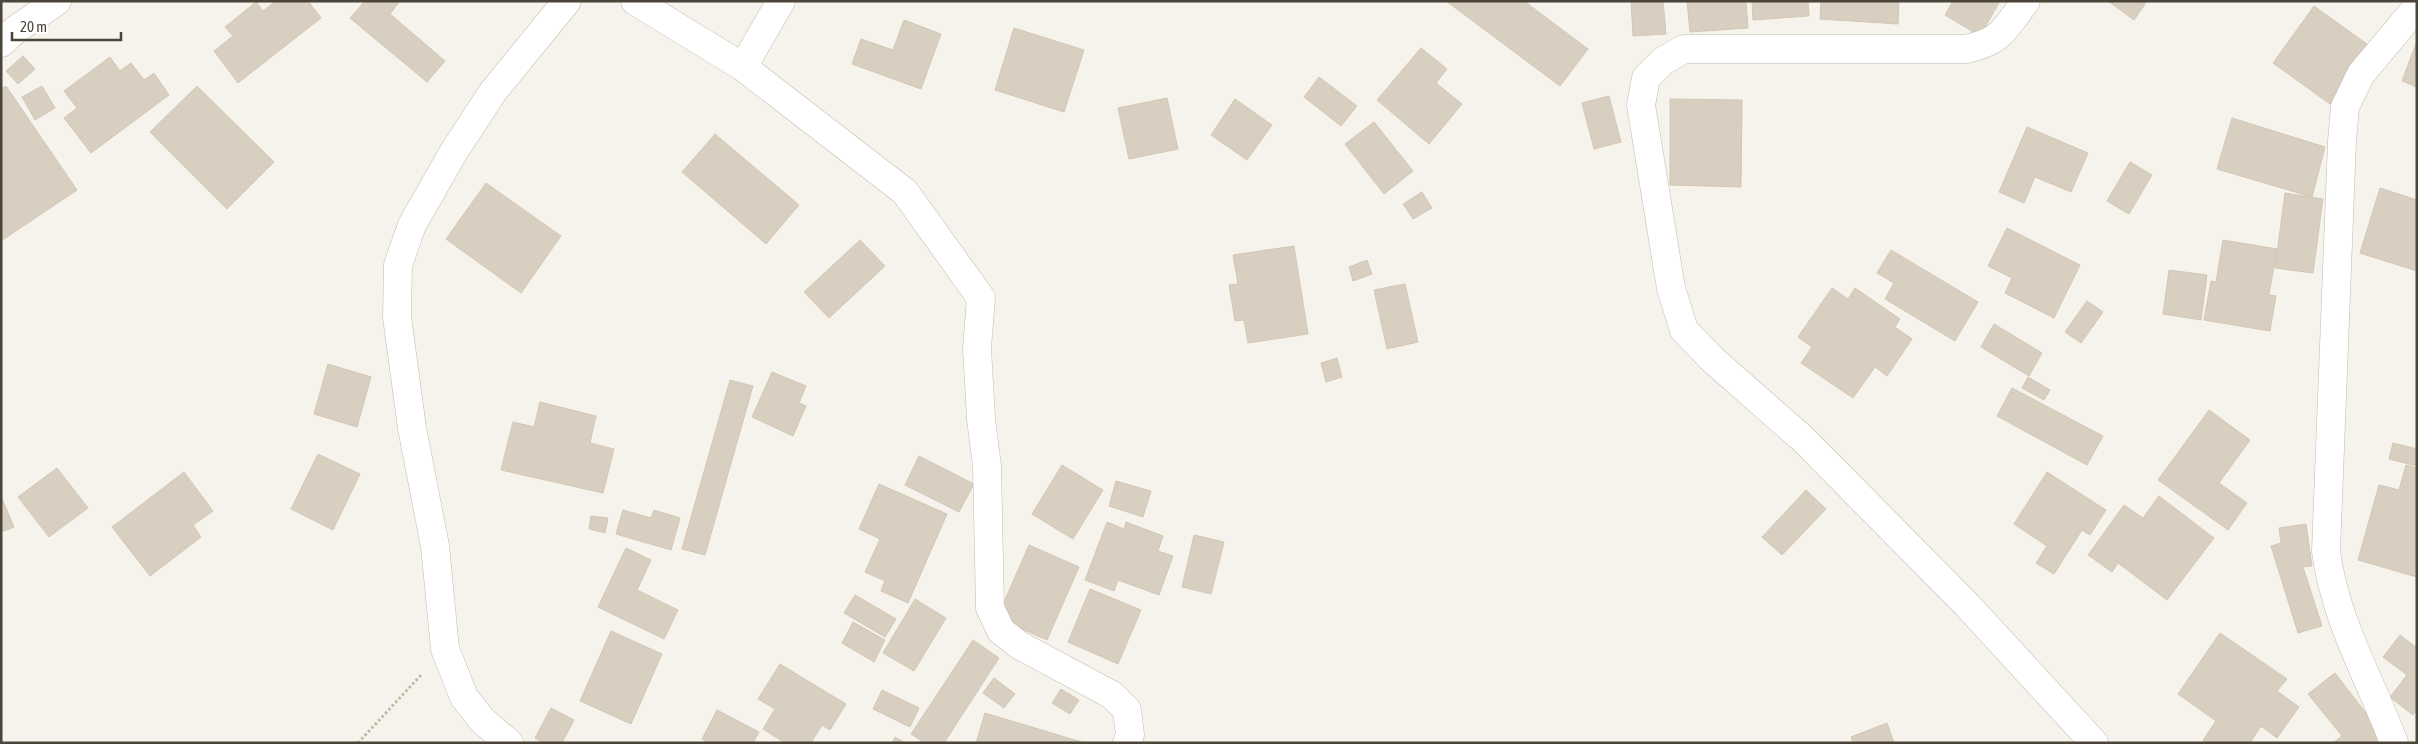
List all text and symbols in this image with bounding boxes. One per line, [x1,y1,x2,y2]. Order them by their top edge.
scale bar [12,10,121,42]
text: 20 m [20,18,47,35]

